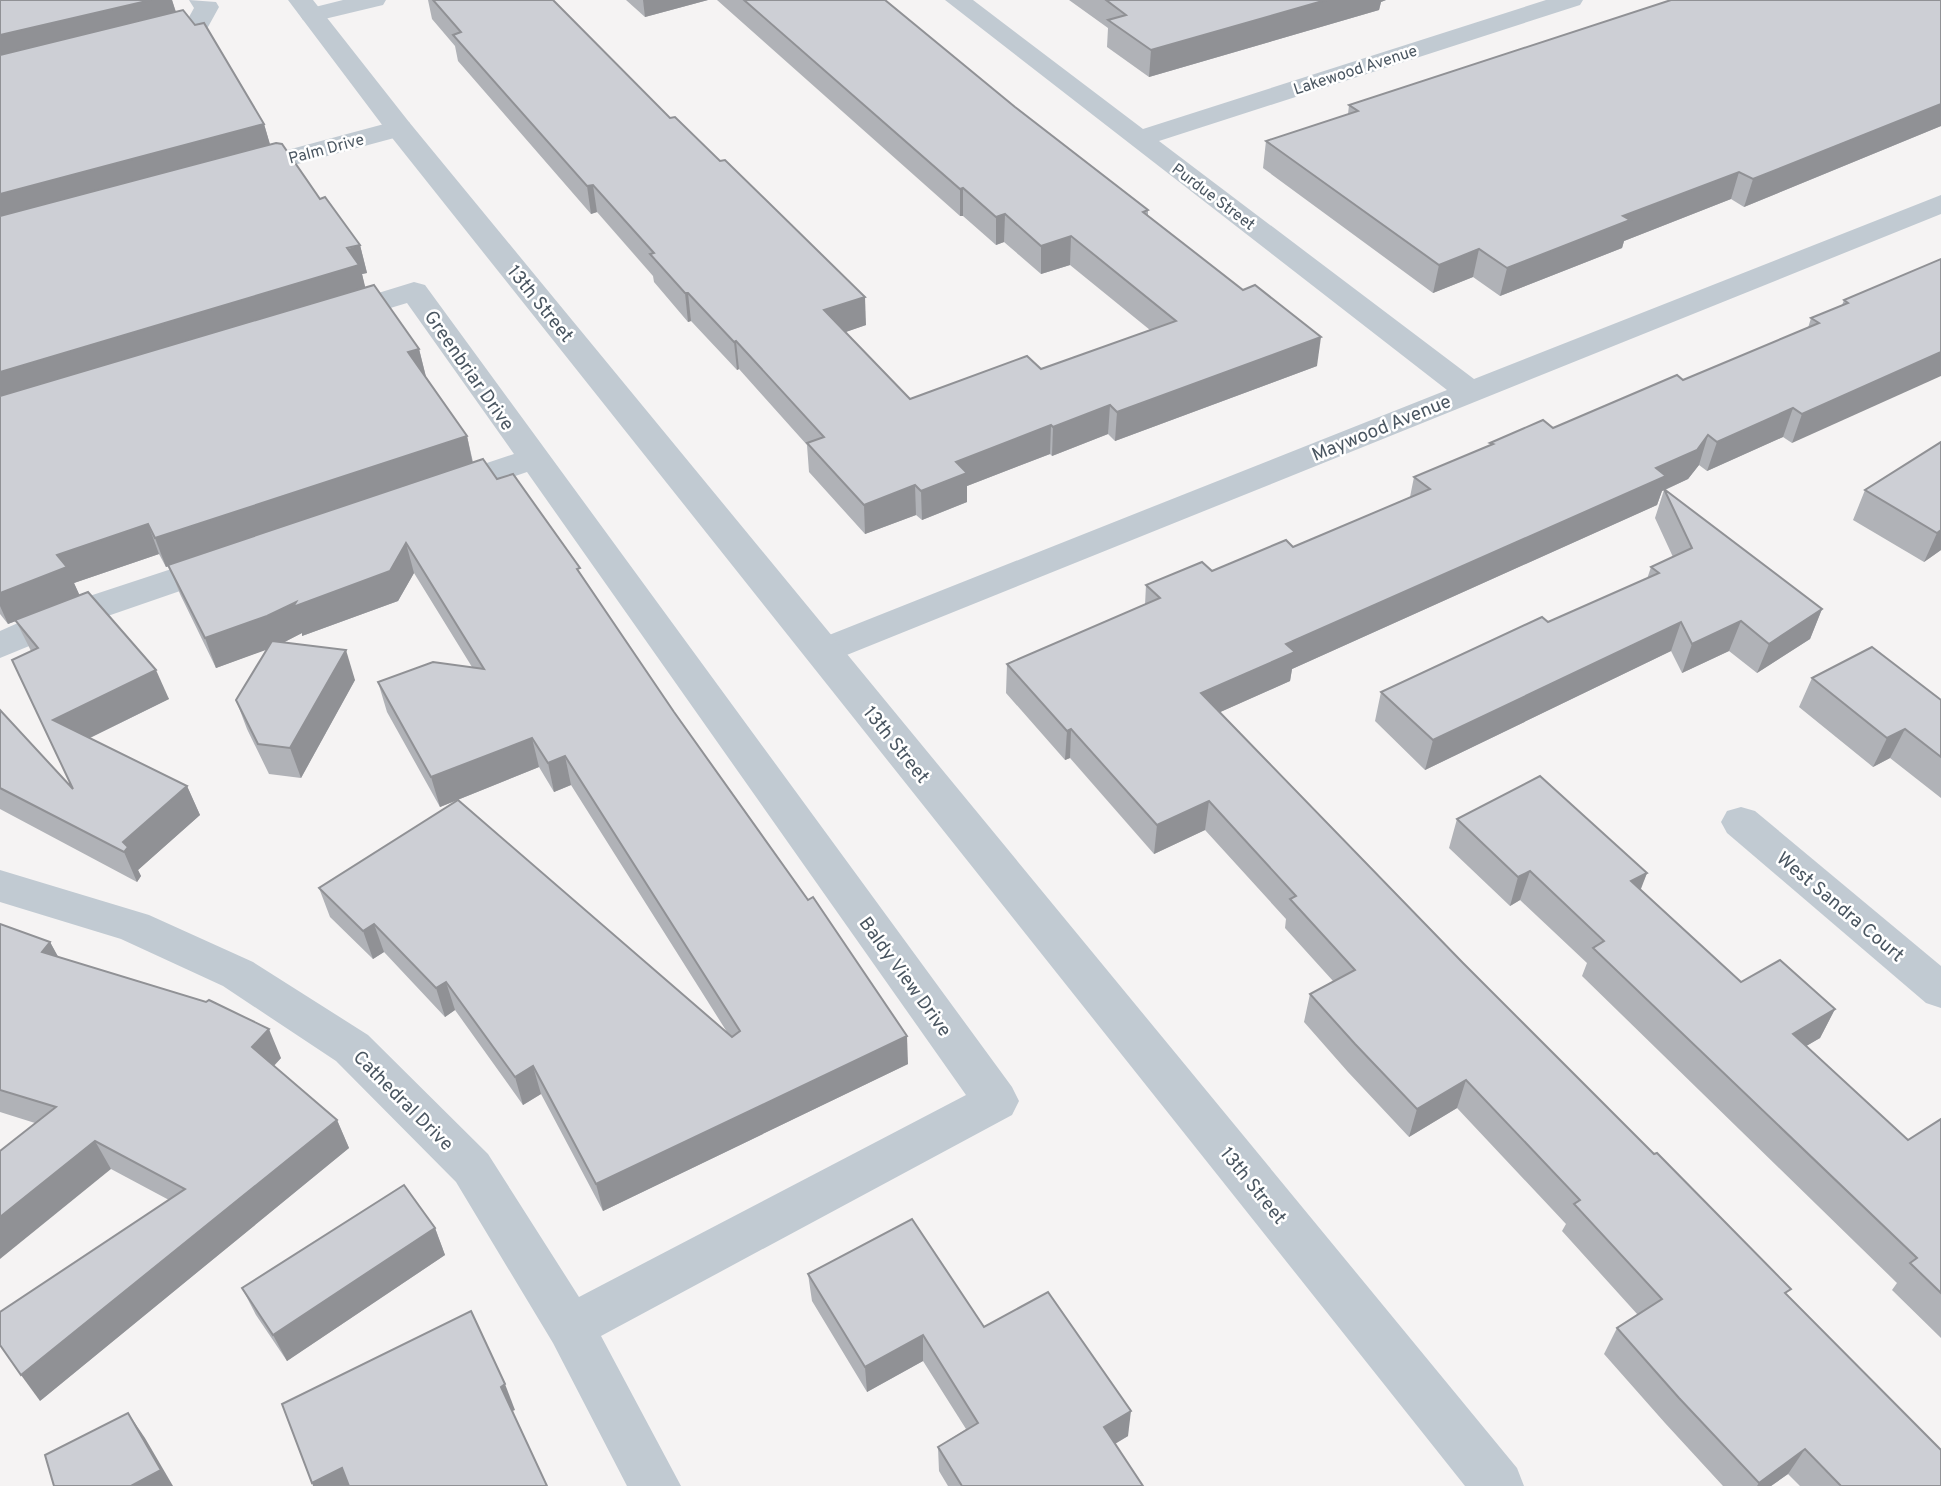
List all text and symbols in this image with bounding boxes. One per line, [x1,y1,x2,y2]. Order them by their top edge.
street label: Lakewood Avenue [1291,41,1420,100]
street label: Palm Drive [286,130,367,170]
street label: Purdue Street [1167,160,1258,235]
street label: 13th Street [501,261,578,348]
street label: Greenbriar Drive [418,306,519,436]
street label: Maywood Avenue [1309,390,1455,468]
street label: 13th Street [857,702,934,789]
street label: West Sandra Court [1771,847,1908,968]
street label: Baldy View Drive [853,913,956,1042]
street label: Cathedral Drive [347,1046,458,1157]
street label: 13th Street [1214,1143,1291,1230]

